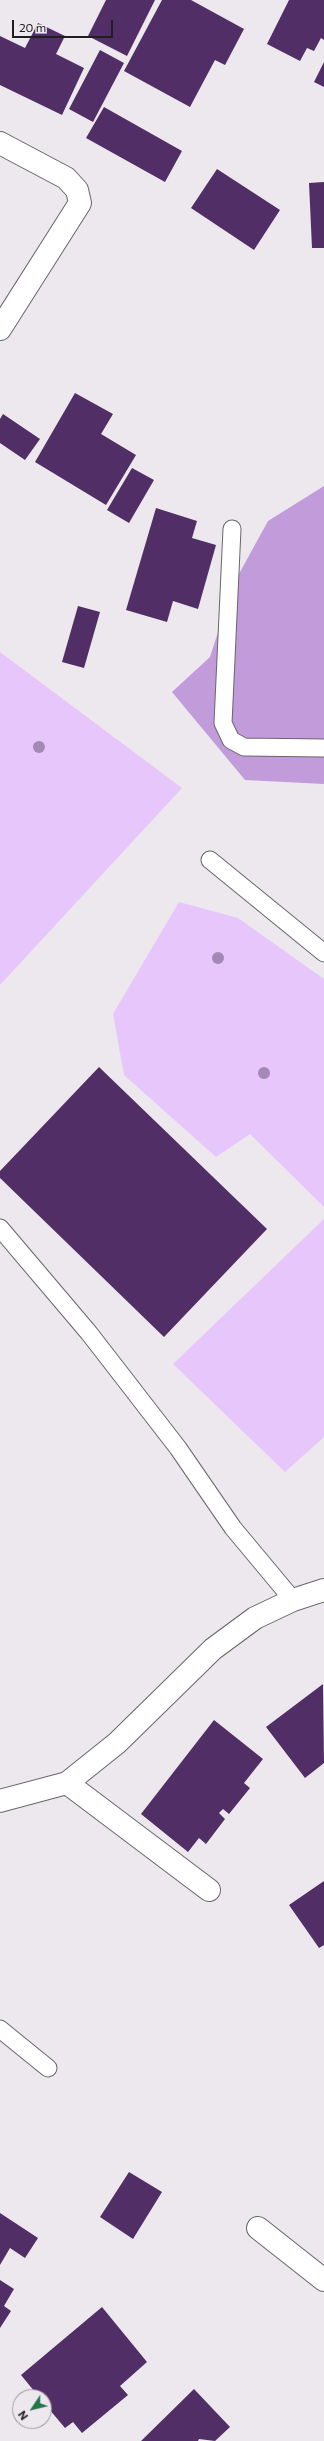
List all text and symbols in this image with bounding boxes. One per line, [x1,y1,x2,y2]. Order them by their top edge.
scale bar [14,12,115,38]
text: 20 m [19,20,46,34]
north arrow [12,2389,52,2429]
text: N [15,2408,30,2423]

